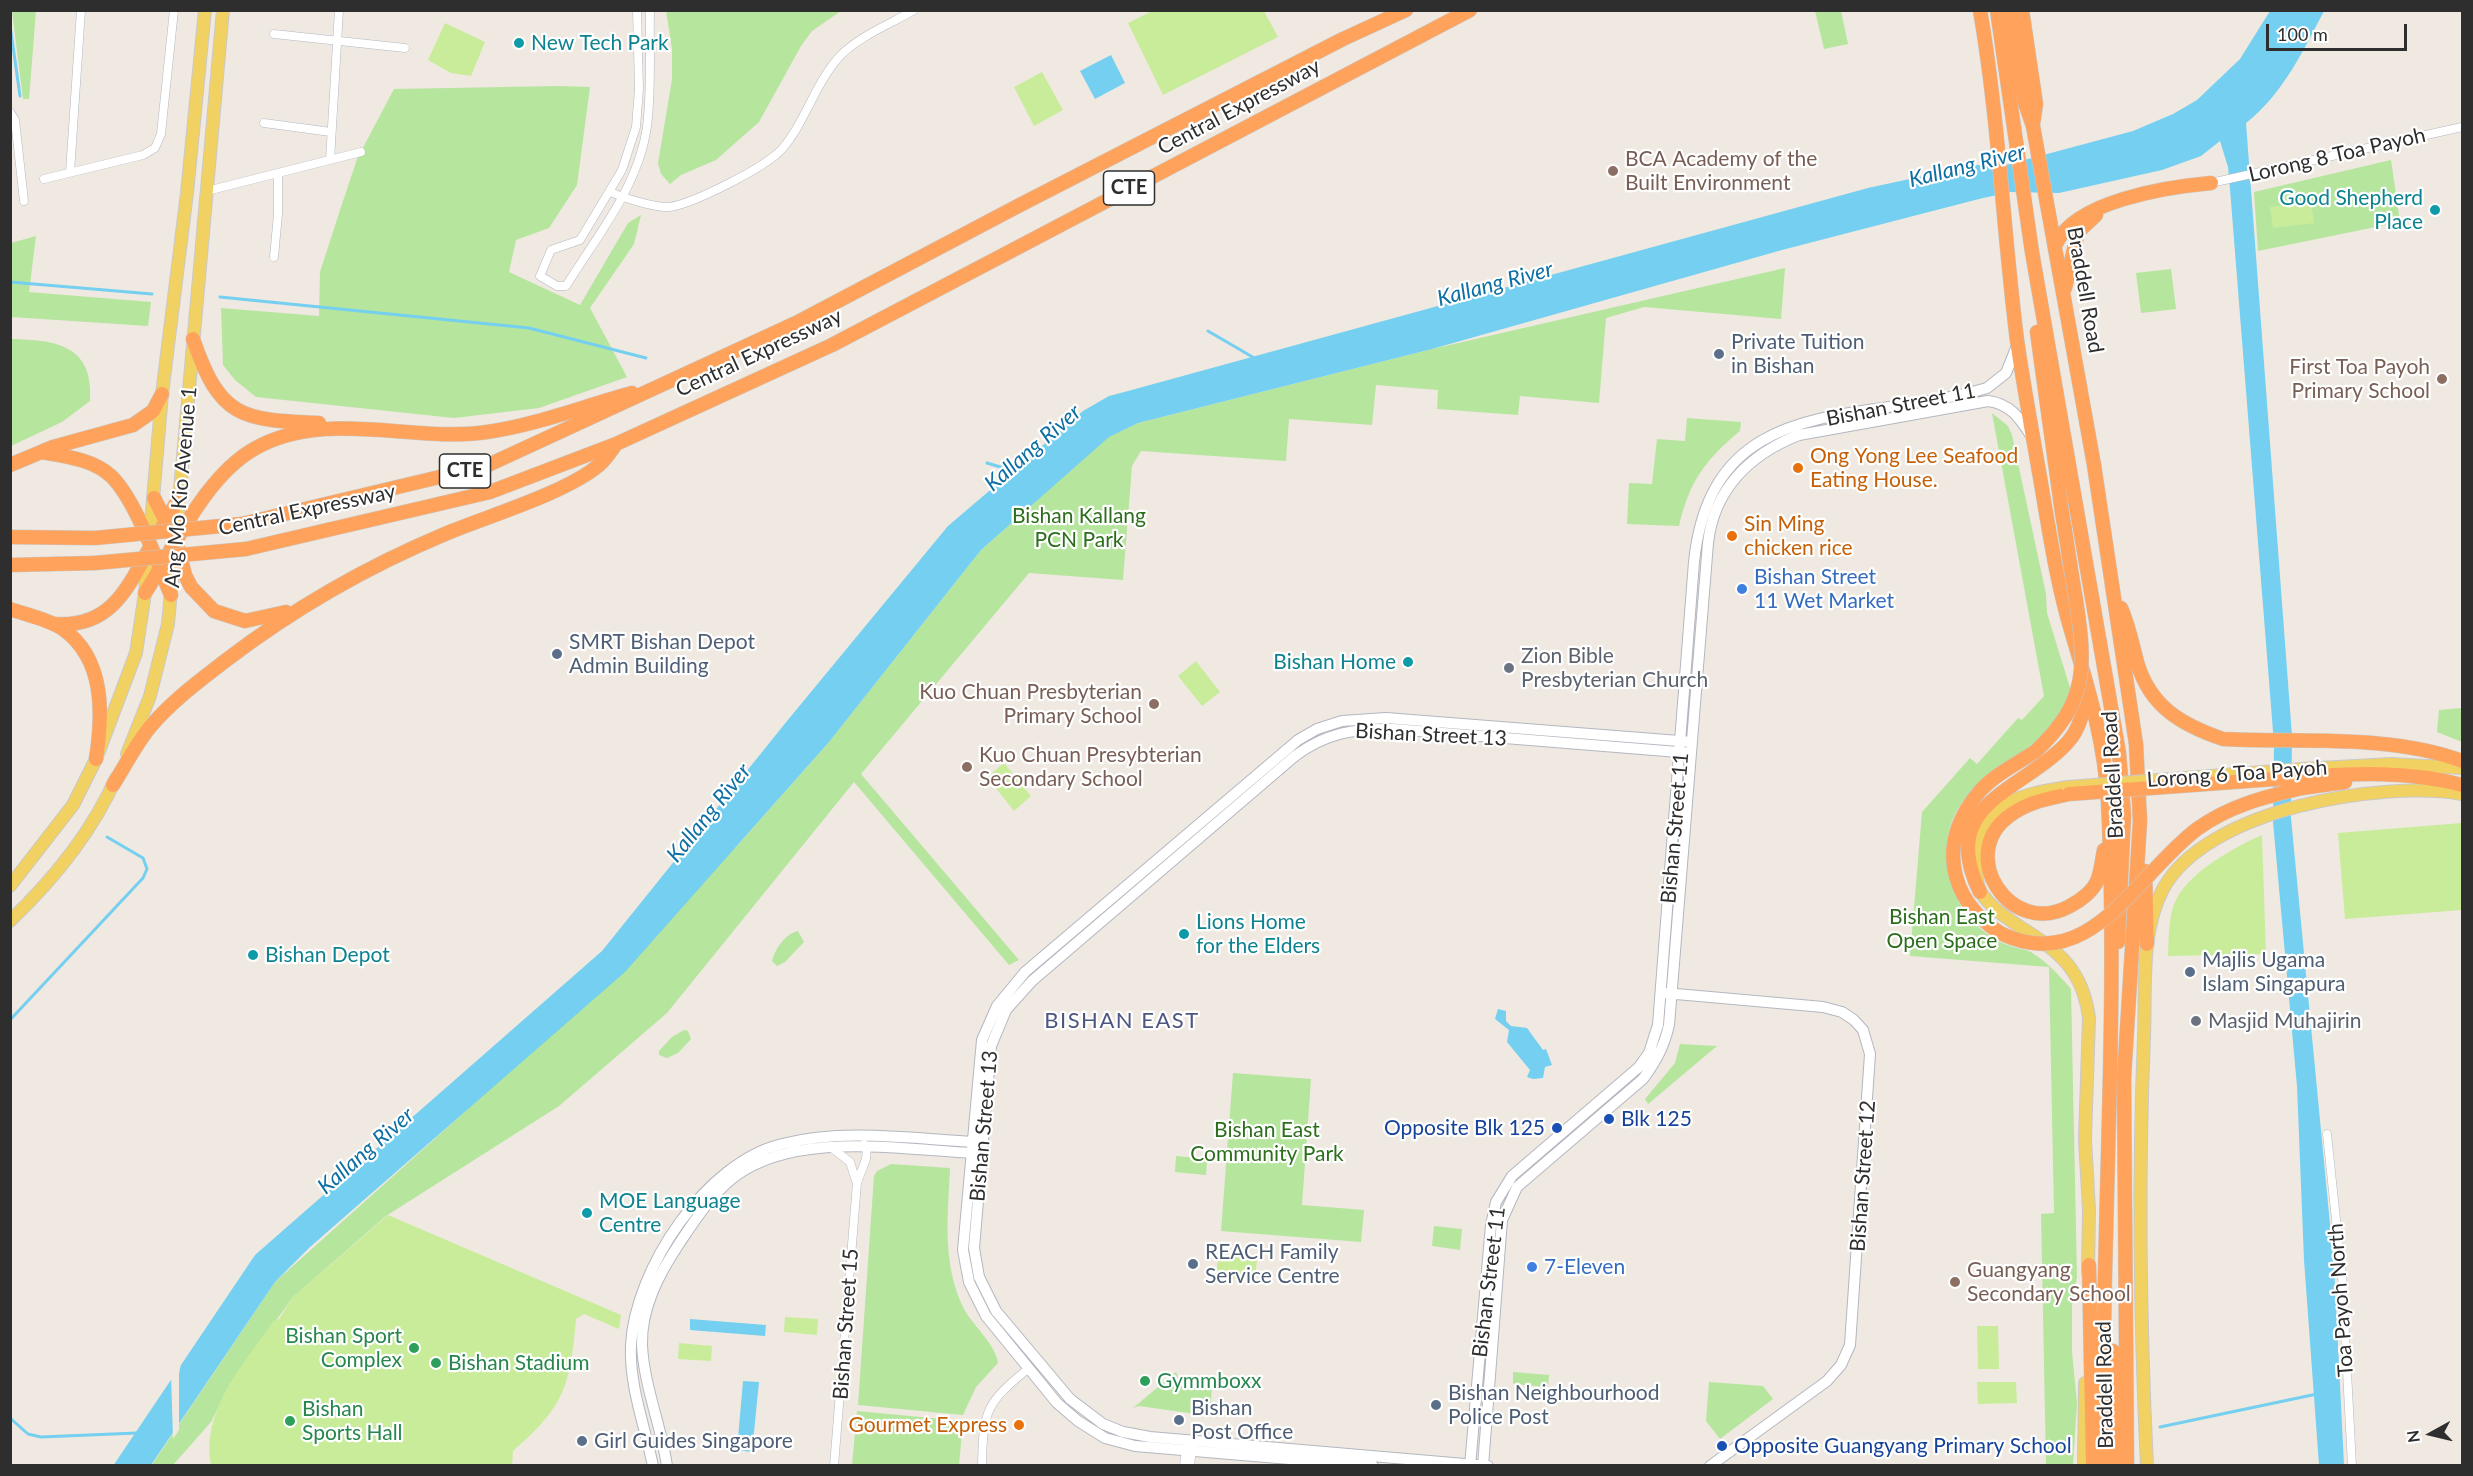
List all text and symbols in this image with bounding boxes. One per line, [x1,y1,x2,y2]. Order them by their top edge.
scale bar [2269,12,2410,50]
text: 100 m [2277,23,2328,45]
place label: New Tech Park [531,30,669,56]
marker: New Tech Park [512,36,526,50]
street label: Central Expressway [1153,54,1325,160]
street label: Lorong 8 Toa Payoh [2246,122,2428,188]
water label: Kallang River [1906,139,2028,193]
place label: BCA Academy of the Built Environment [1625,146,1817,196]
marker: BCA Academy of the Built Environment [1606,164,1620,178]
road number: CTE [1104,171,1154,205]
place label: Good Shepherd Place [2279,185,2423,235]
marker: Good Shepherd Place [2428,203,2442,217]
street label: Braddell Road [2062,225,2108,355]
water label: Kallang River [1434,256,1556,312]
street label: Central Expressway [672,303,846,403]
place label: Private Tuition in Bishan [1731,329,1864,379]
marker: Private Tuition in Bishan [1712,347,1726,361]
place label: First Toa Payoh Primary School [2289,354,2430,404]
marker: First Toa Payoh Primary School [2435,372,2449,386]
street label: Bishan Street 11 [1824,378,1978,432]
street label: Ang Mo Kio Avenue 1 [160,385,202,589]
water label: Kallang River [979,399,1087,497]
place label: Ong Yong Lee Seafood Eating House. [1810,443,2018,493]
road number: CTE [440,454,490,488]
marker: Ong Yong Lee Seafood Eating House. [1791,461,1805,475]
street label: Central Expressway [216,479,398,541]
park label: Bishan Kallang PCN Park [1012,503,1146,553]
place label: Sin Ming chicken rice [1744,511,1853,561]
marker: Sin Ming chicken rice [1725,529,1739,543]
place label: Bishan Street 11 Wet Market [1754,564,1894,614]
marker: Bishan Street 11 Wet Market [1735,582,1749,596]
place label: SMRT Bishan Depot Admin Building [569,629,755,679]
place label: Zion Bible Presbyterian Church [1521,643,1708,693]
marker: SMRT Bishan Depot Admin Building [550,647,564,661]
place label: Bishan Home [1273,649,1396,675]
marker: Bishan Home [1401,655,1415,669]
marker: Zion Bible Presbyterian Church [1502,661,1516,675]
place label: Kuo Chuan Presbyterian Primary School [919,679,1142,729]
marker: Kuo Chuan Presbyterian Primary School [1147,697,1161,711]
street label: Braddell Road [2097,711,2129,839]
street label: Bishan Street 13 [1355,718,1507,752]
place label: Kuo Chuan Presybterian Secondary School [979,742,1202,792]
street label: Bishan Street 11 [1656,751,1694,905]
street label: Lorong 6 Toa Payoh [2146,755,2328,793]
water label: Kallang River [661,758,757,868]
marker: Kuo Chuan Presybterian Secondary School [960,760,974,774]
park label: Bishan East Open Space [1887,904,1997,954]
place label: Lions Home for the Elders [1196,909,1320,959]
marker: Lions Home for the Elders [1177,927,1191,941]
place label: Bishan Depot [265,942,390,968]
place label: Majlis Ugama Islam Singapura [2202,947,2346,997]
marker: Bishan Depot [246,948,260,962]
marker: Majlis Ugama Islam Singapura [2183,965,2197,979]
district label: BISHAN EAST [1044,1008,1200,1034]
place label: Masjid Muhajirin [2208,1008,2362,1034]
marker: Masjid Muhajirin [2189,1014,2203,1028]
street label: Bishan Street 13 [965,1049,1003,1203]
street label: Bishan Street 12 [1845,1099,1881,1253]
water label: Kallang River [312,1102,420,1200]
place label: Blk 125 [1621,1106,1692,1132]
marker: Blk 125 [1602,1112,1616,1126]
place label: Opposite Blk 125 [1384,1115,1545,1141]
park label: Bishan East Community Park [1190,1117,1344,1167]
marker: Opposite Blk 125 [1550,1121,1564,1135]
place label: MOE Language Centre [599,1188,741,1238]
street label: Bishan Street 11 [1467,1205,1511,1359]
marker: MOE Language Centre [580,1206,594,1220]
street label: Toa Payoh North [2323,1222,2359,1378]
place label: REACH Family Service Centre [1205,1239,1340,1289]
street label: Bishan Street 15 [828,1247,864,1401]
place label: 7-Eleven [1544,1254,1625,1280]
marker: REACH Family Service Centre [1186,1257,1200,1271]
place label: Guangyang Secondary School [1967,1257,2131,1307]
marker: 7-Eleven [1525,1260,1539,1274]
marker: Guangyang Secondary School [1948,1275,1962,1289]
street label: Braddell Road [2091,1321,2119,1449]
place label: Bishan Sport Complex [285,1323,402,1373]
marker: Bishan Sport Complex [407,1341,421,1355]
place label: Bishan Stadium [448,1350,589,1376]
marker: Bishan Stadium [429,1356,443,1370]
place label: Gymmboxx [1157,1368,1261,1394]
marker: Gymmboxx [1138,1374,1152,1388]
place label: Bishan Neighbourhood Police Post [1448,1380,1660,1430]
place label: Bishan Post Office [1191,1395,1293,1445]
place label: Bishan Sports Hall [302,1396,403,1446]
marker: Bishan Neighbourhood Police Post [1429,1398,1443,1412]
north arrow [2401,1404,2461,1464]
place label: Gourmet Express [848,1412,1007,1438]
marker: Bishan Post Office [1172,1413,1186,1427]
marker: Bishan Sports Hall [283,1414,297,1428]
marker: Gourmet Express [1012,1418,1026,1432]
place label: Girl Guides Singapore [594,1428,793,1454]
text: N [2402,1429,2423,1444]
place label: Opposite Guangyang Primary School [1734,1433,2072,1459]
marker: Girl Guides Singapore [575,1434,589,1448]
marker: Opposite Guangyang Primary School [1715,1439,1729,1453]

